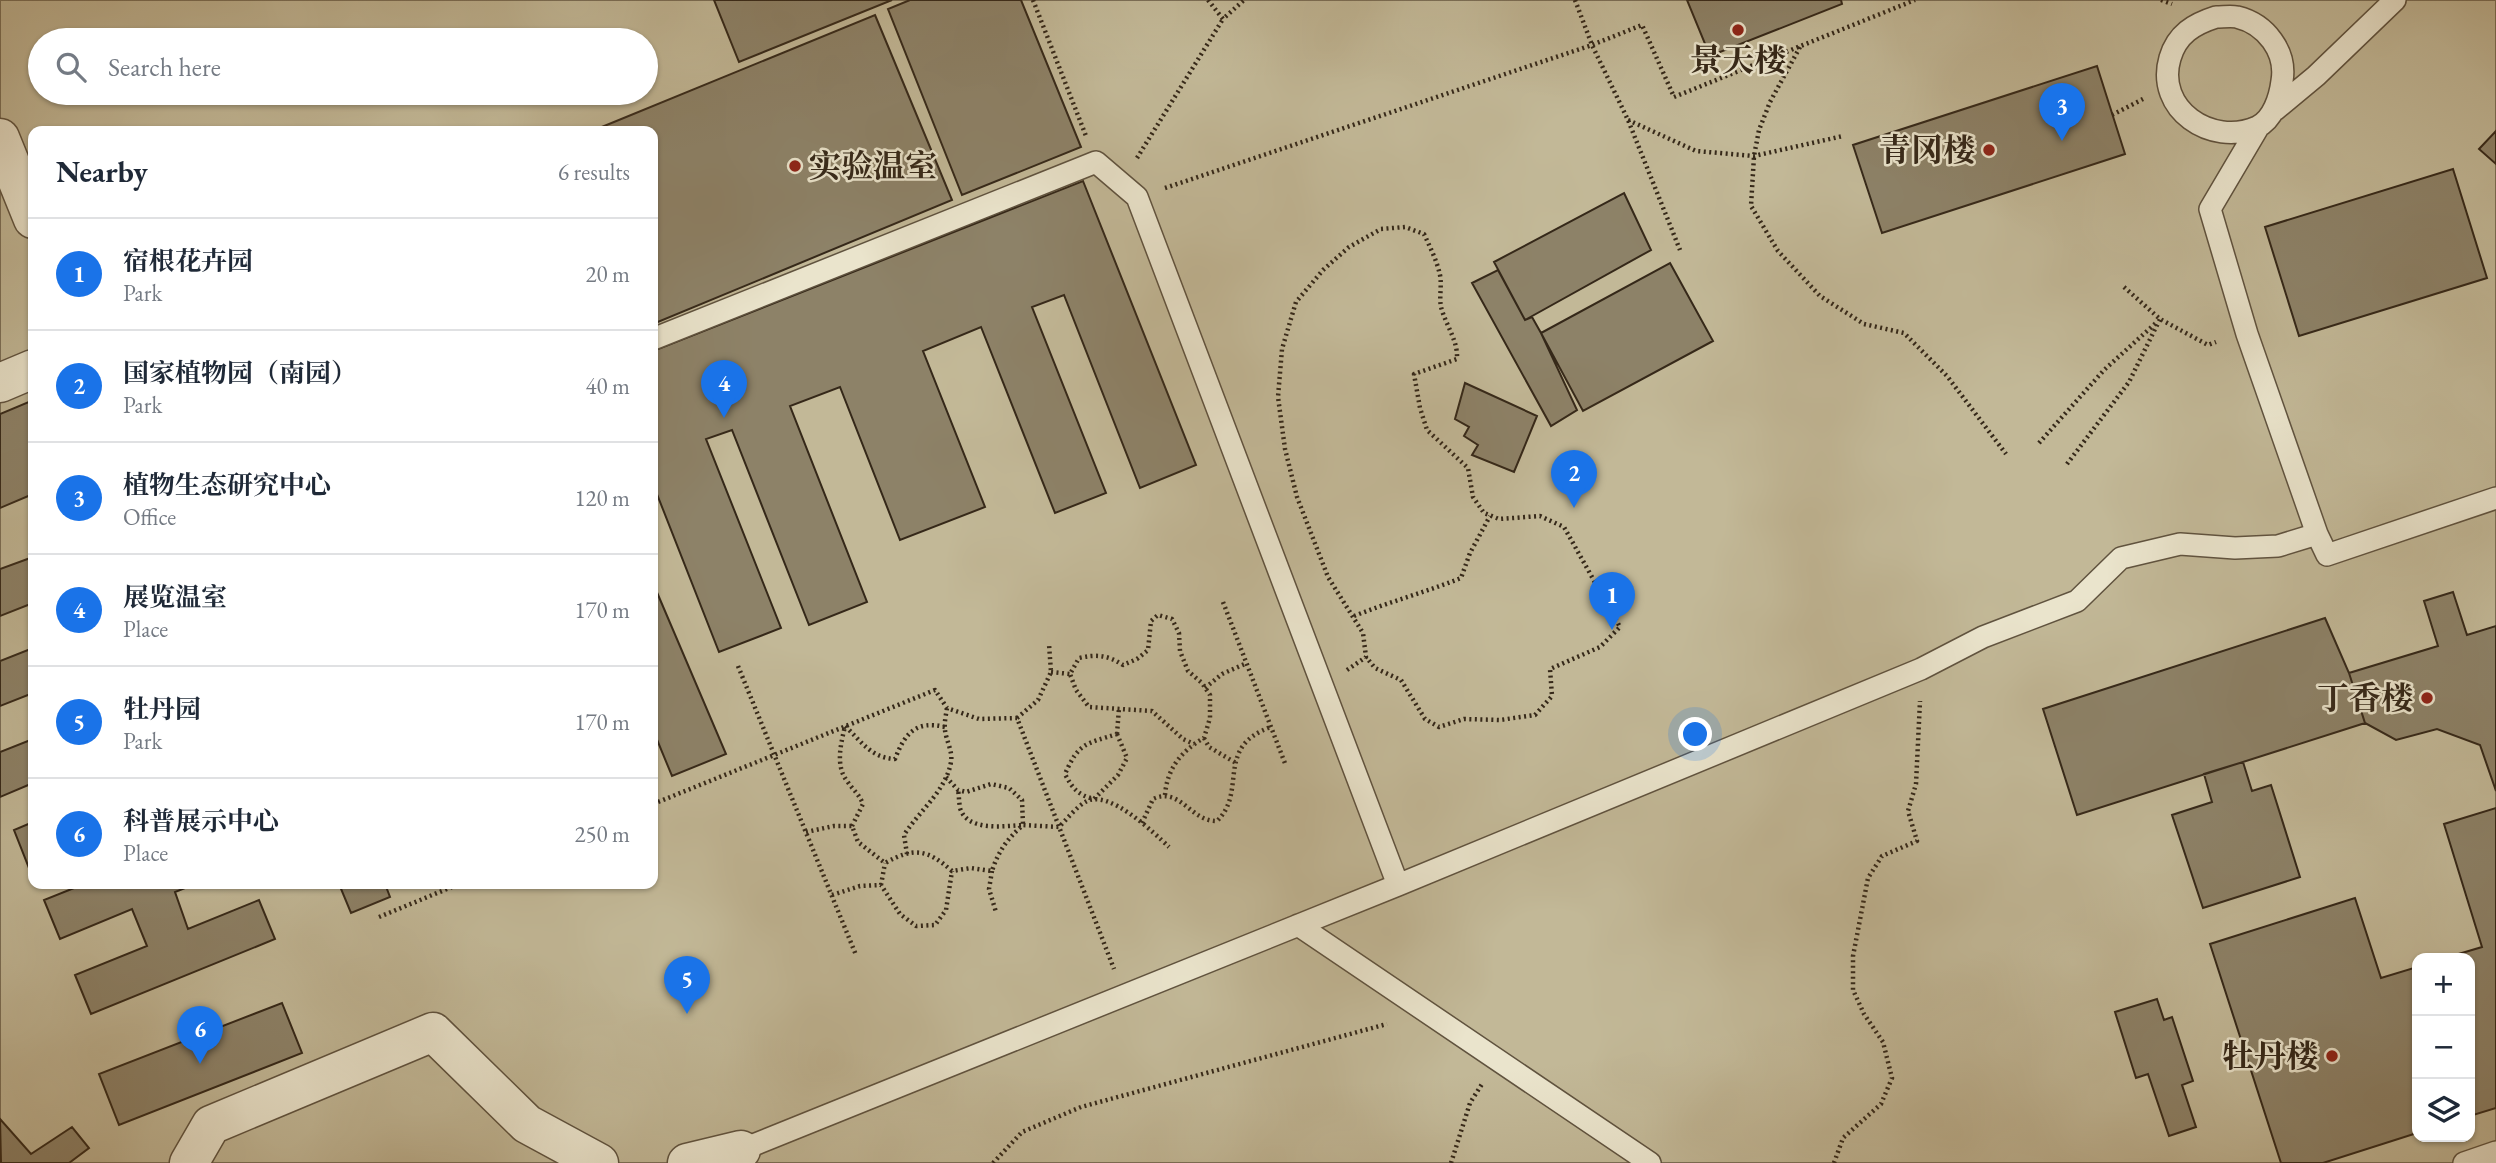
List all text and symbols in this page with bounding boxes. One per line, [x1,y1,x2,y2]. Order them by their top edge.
marker: 景天楼 [1730,22,1746,38]
search box [28,28,658,105]
place label: 景天楼 [1690,39,1786,81]
icon: search [52,48,90,86]
text: Search here [108,50,221,84]
pin: 3 [2039,83,2085,141]
place label: 青冈楼 [1879,129,1975,171]
marker: 青冈楼 [1981,142,1997,158]
place label: 实验温室 [809,145,937,187]
text: Nearby [56,152,148,191]
text: 6 results [558,157,630,187]
marker: 实验温室 [787,158,803,174]
text: 宿根花卉园 [123,244,253,278]
text: 1 [73,259,85,289]
text: 20 m [585,259,630,289]
text: Park [123,278,162,308]
text: 国家植物园（南园） [123,356,357,390]
pin: 4 [701,360,747,418]
text: 2 [73,371,85,401]
text: 40 m [585,371,630,401]
text: Park [123,390,162,420]
pin: 2 [1551,450,1597,508]
text: 植物生态研究中心 [123,468,331,502]
text: 3 [73,483,85,513]
text: 120 m [574,483,630,513]
text: Office [123,502,176,532]
pin: 1 [1589,572,1635,630]
text: 展览温室 [123,580,227,614]
text: 4 [73,595,85,625]
text: 170 m [574,595,630,625]
text: Place [123,614,168,644]
place label: 丁香楼 [2317,677,2413,719]
marker: 丁香楼 [2419,690,2435,706]
text: 牡丹园 [123,692,201,726]
text: 5 [73,707,85,737]
text: 170 m [574,707,630,737]
your location [1678,717,1712,751]
text: Park [123,726,162,756]
text: 科普展示中心 [123,804,279,838]
text: 6 [73,819,85,849]
text: 250 m [574,819,630,849]
text: Place [123,838,168,868]
map controls [2412,953,2475,1142]
button: + [2412,953,2475,1016]
pin: 5 [664,956,710,1014]
pin: 6 [177,1006,223,1064]
button: − [2412,1016,2475,1079]
place label: 牡丹楼 [2222,1035,2318,1077]
marker: 牡丹楼 [2324,1048,2340,1064]
button: layers [2412,1079,2475,1142]

